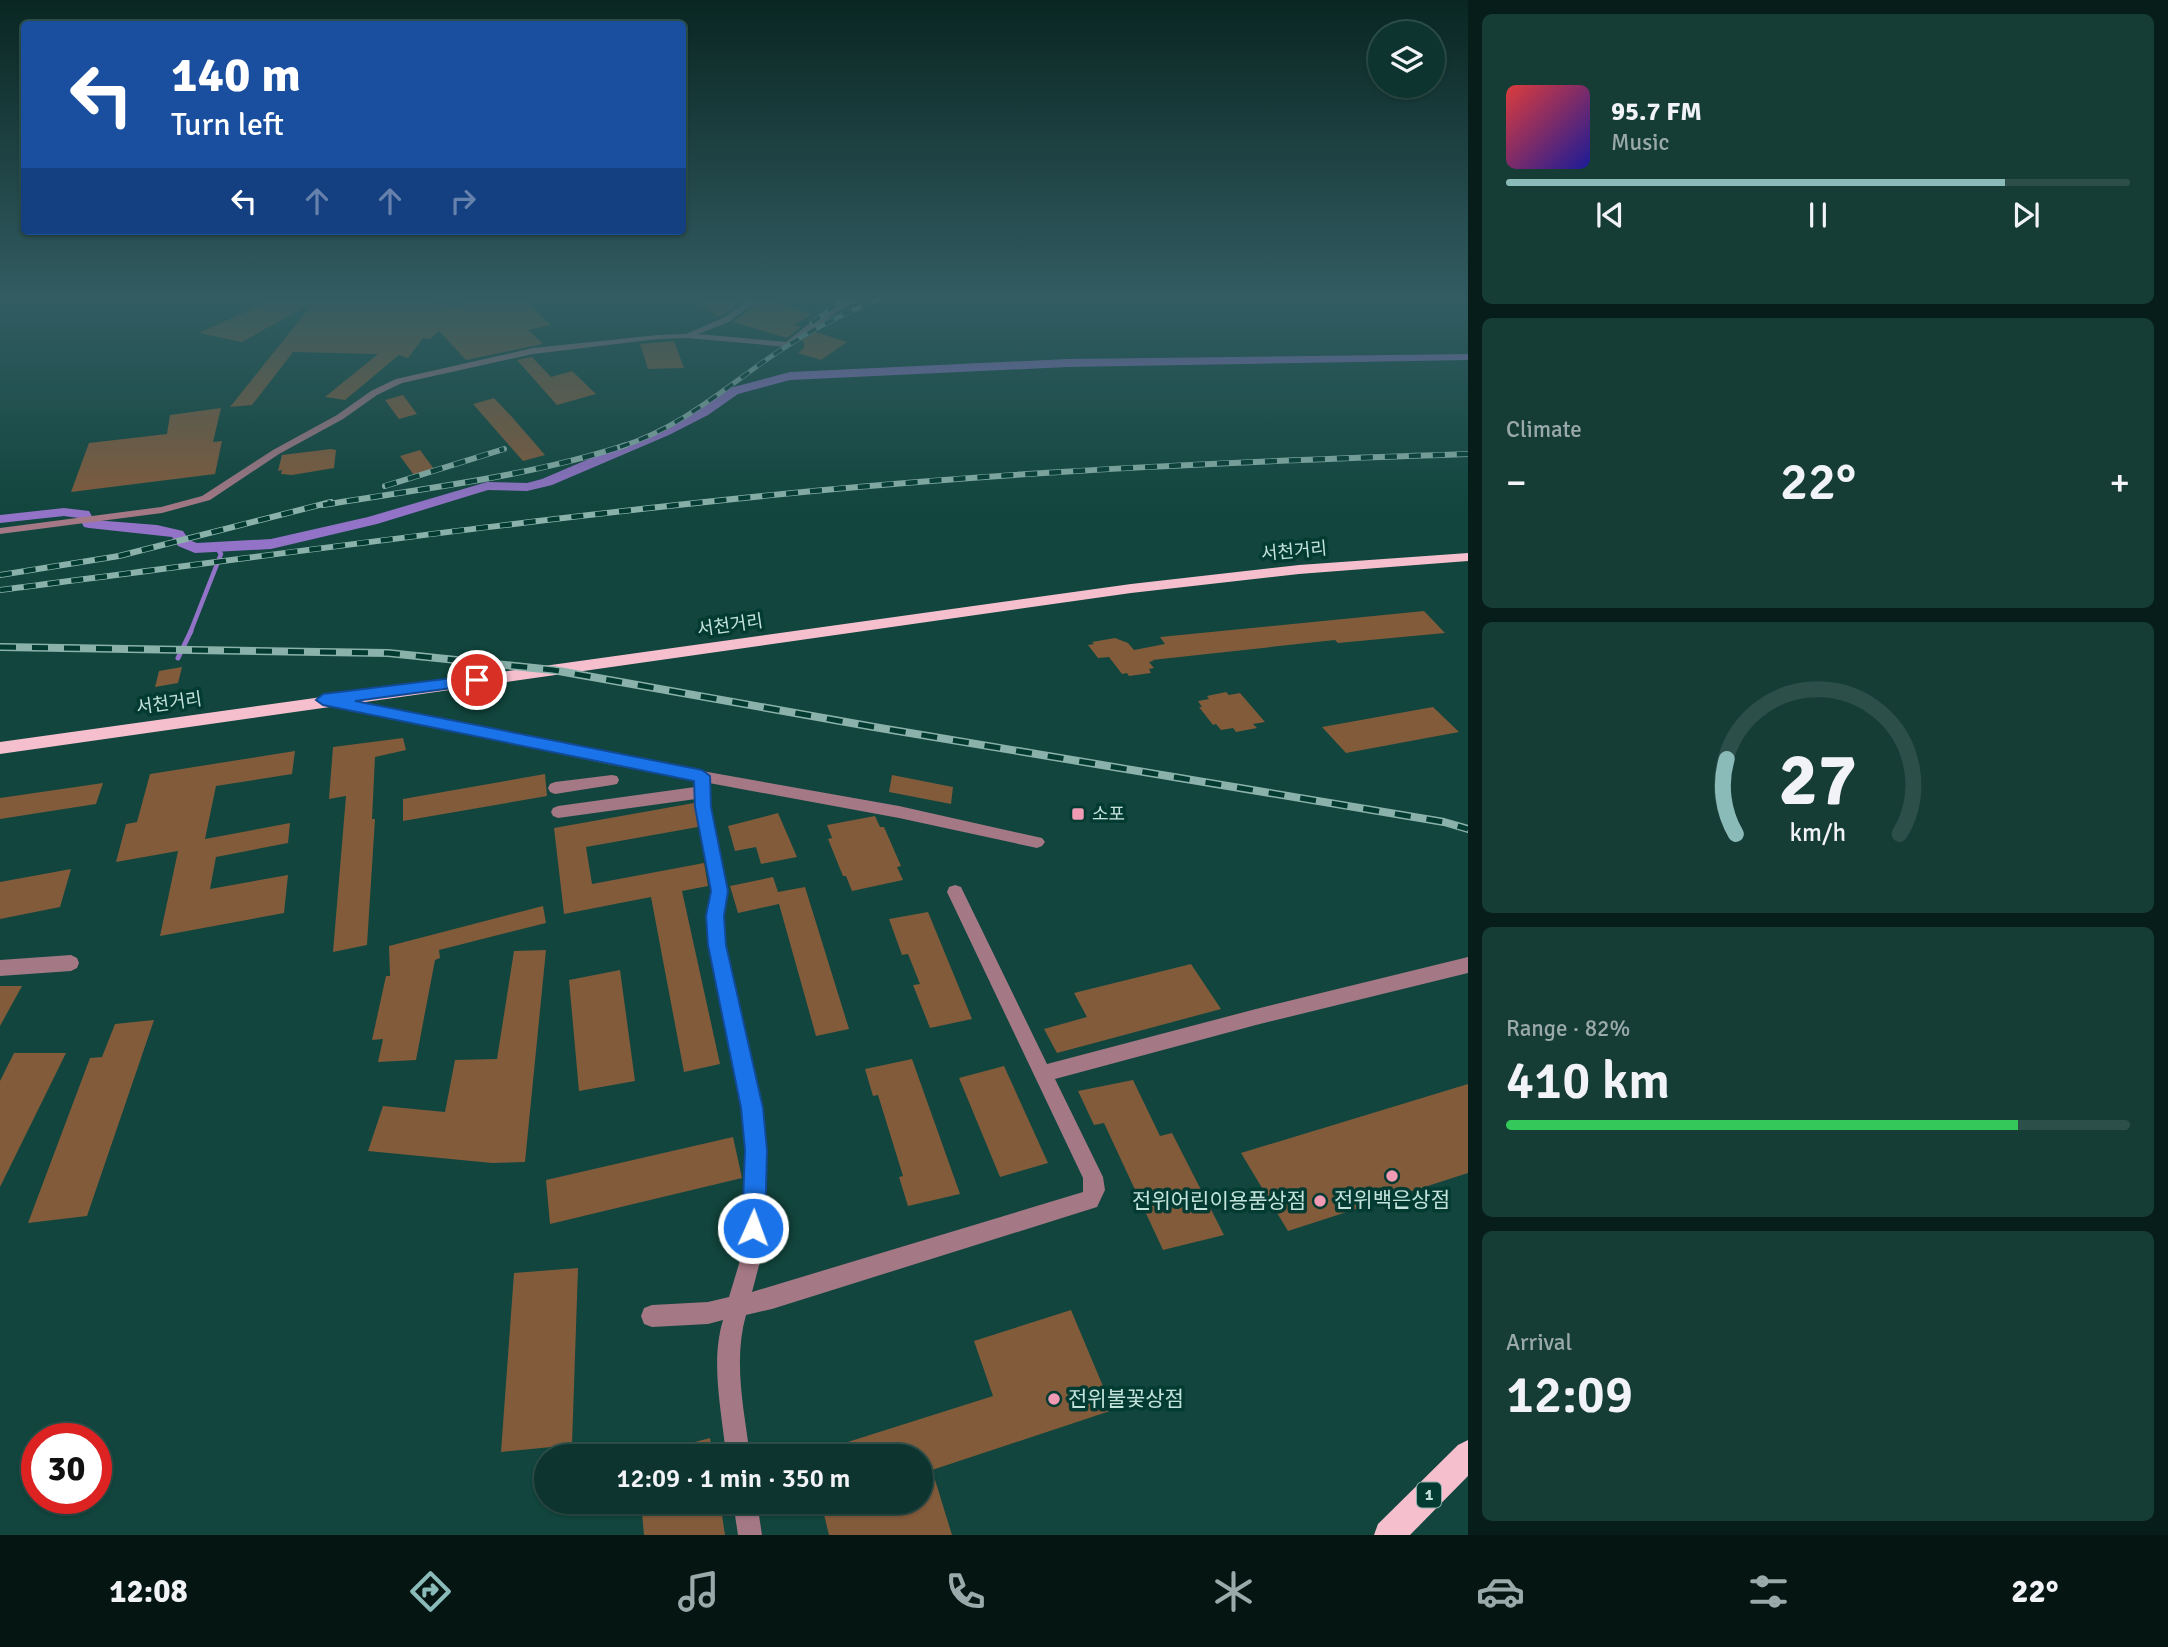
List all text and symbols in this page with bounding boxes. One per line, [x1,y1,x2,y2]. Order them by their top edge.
map controls [1368,21,1445,98]
button: layers [1368,21,1445,98]
text: 140 m [171,45,301,105]
icon: left [56,49,147,140]
text: 95.7 FM [1611,96,1702,128]
text: Turn left [171,105,284,144]
text: Music [1611,128,1669,157]
icon: left [225,182,263,220]
icon: ahead [298,182,336,220]
icon: ahead [371,182,409,220]
icon: right [444,182,482,220]
icon: previous [1591,196,1629,234]
icon: pause [1799,196,1837,234]
icon: next [2007,196,2045,234]
text: Climate [1506,415,1582,444]
text: 22° [1780,450,1856,514]
text: − [1506,459,1527,506]
text: + [2109,459,2130,506]
street label: 서천거리 [1260,537,1328,565]
street label: 서천거리 [696,609,764,641]
pin [447,650,507,710]
icon: arrive [458,661,496,699]
street label: 서천거리 [135,687,203,719]
text: 27 [1779,736,1857,825]
place label: 소포 [1092,803,1125,825]
marker: 소포 [1070,806,1086,822]
text: km/h [1790,816,1846,847]
text: Range · 82% [1506,1014,1630,1043]
text: 410 km [1506,1049,1670,1113]
marker: 전위백은상점 [1384,1168,1400,1184]
place label: 전위백은상점 [1334,1187,1450,1213]
place label: 전위어린이용품상점 [1132,1188,1306,1214]
position arrow [716,1191,790,1265]
marker: 전위어린이용품상점 [1312,1193,1328,1209]
text: Arrival [1506,1328,1572,1357]
text: 12:09 [1506,1363,1633,1427]
place label: 전위불꽃상점 [1068,1386,1184,1412]
marker: 전위불꽃상점 [1046,1391,1062,1407]
speed limit sign: 30 [21,1423,112,1514]
text: 12:09 · 1 min · 350 m [617,1463,850,1495]
road number: 1 [1417,1483,1441,1508]
icon: directions [406,1567,455,1616]
icon: music [674,1567,723,1616]
icon: phone [941,1567,990,1616]
icon: climate [1209,1567,1258,1616]
icon: car [1476,1567,1525,1616]
icon: filters [1744,1567,1793,1616]
text: 12:08 [109,1572,188,1611]
text: 22° [2011,1572,2059,1611]

